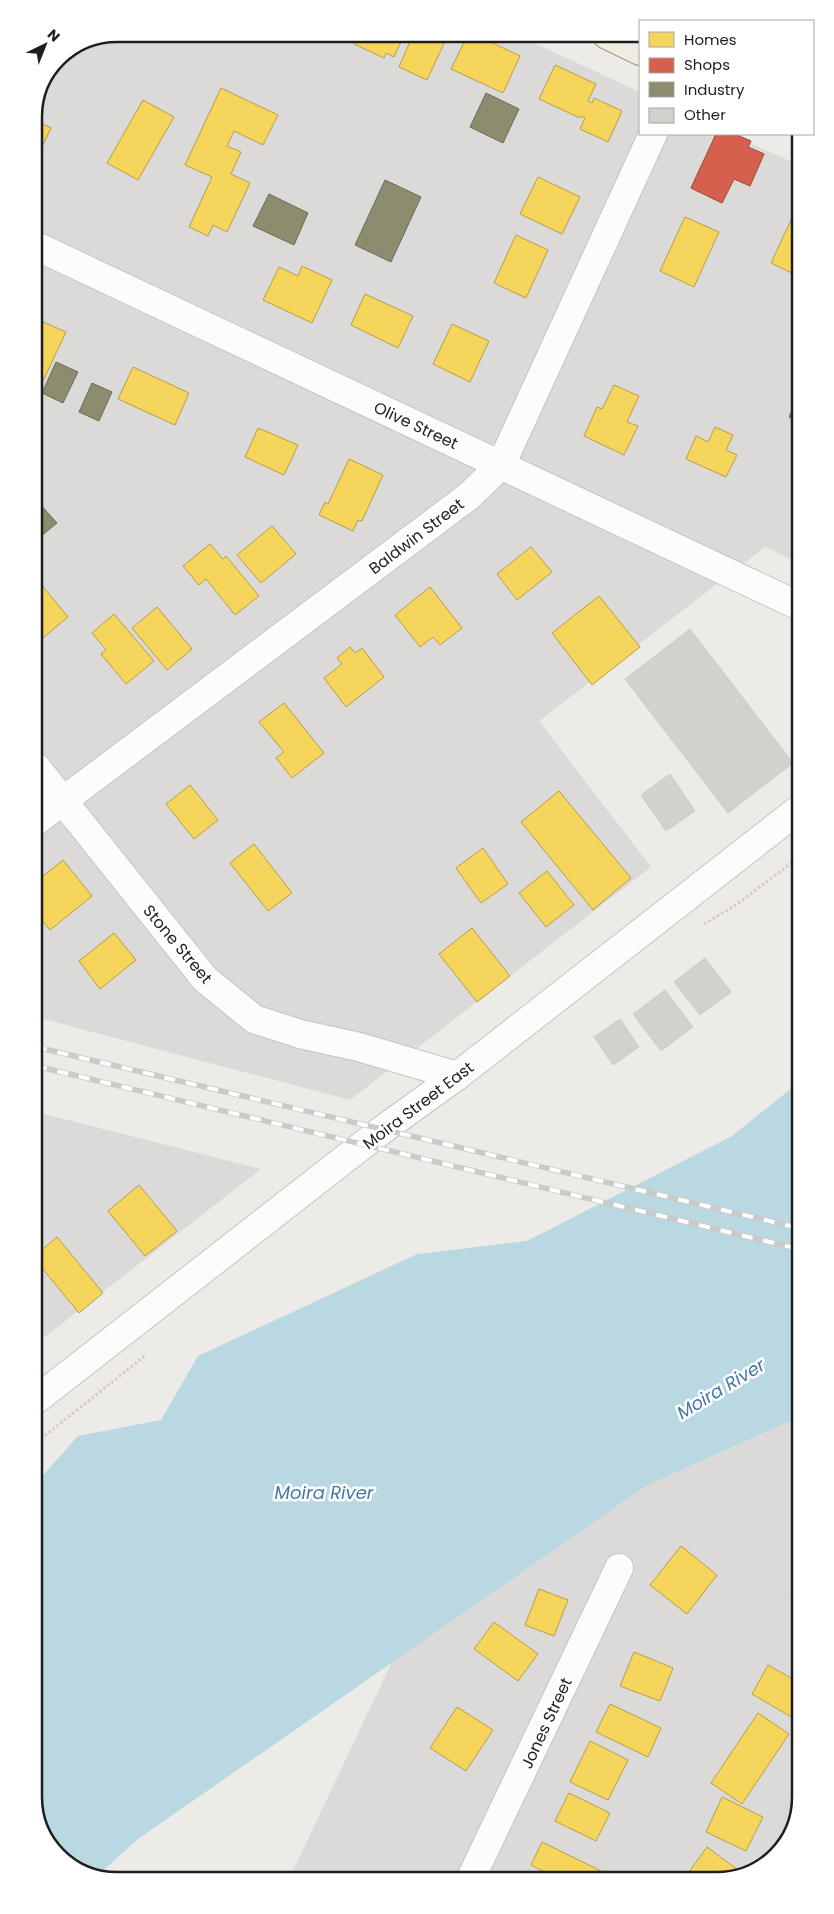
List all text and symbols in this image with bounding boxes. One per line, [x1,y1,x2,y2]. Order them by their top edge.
north arrow [20,20,70,70]
legend [639,20,814,135]
text: N [43,25,65,46]
text: Homes [684,29,737,50]
text: Shops [684,54,730,75]
text: Industry [684,79,745,100]
text: Other [684,104,726,125]
street label: Olive Street [370,396,462,455]
street label: Baldwin Street [364,493,469,580]
street label: Stone Street [138,900,218,989]
street label: Moira Street East [358,1056,479,1155]
water label: Moira River [672,1352,771,1425]
water label: Moira River [274,1480,375,1505]
street label: Jones Street [515,1674,578,1773]

